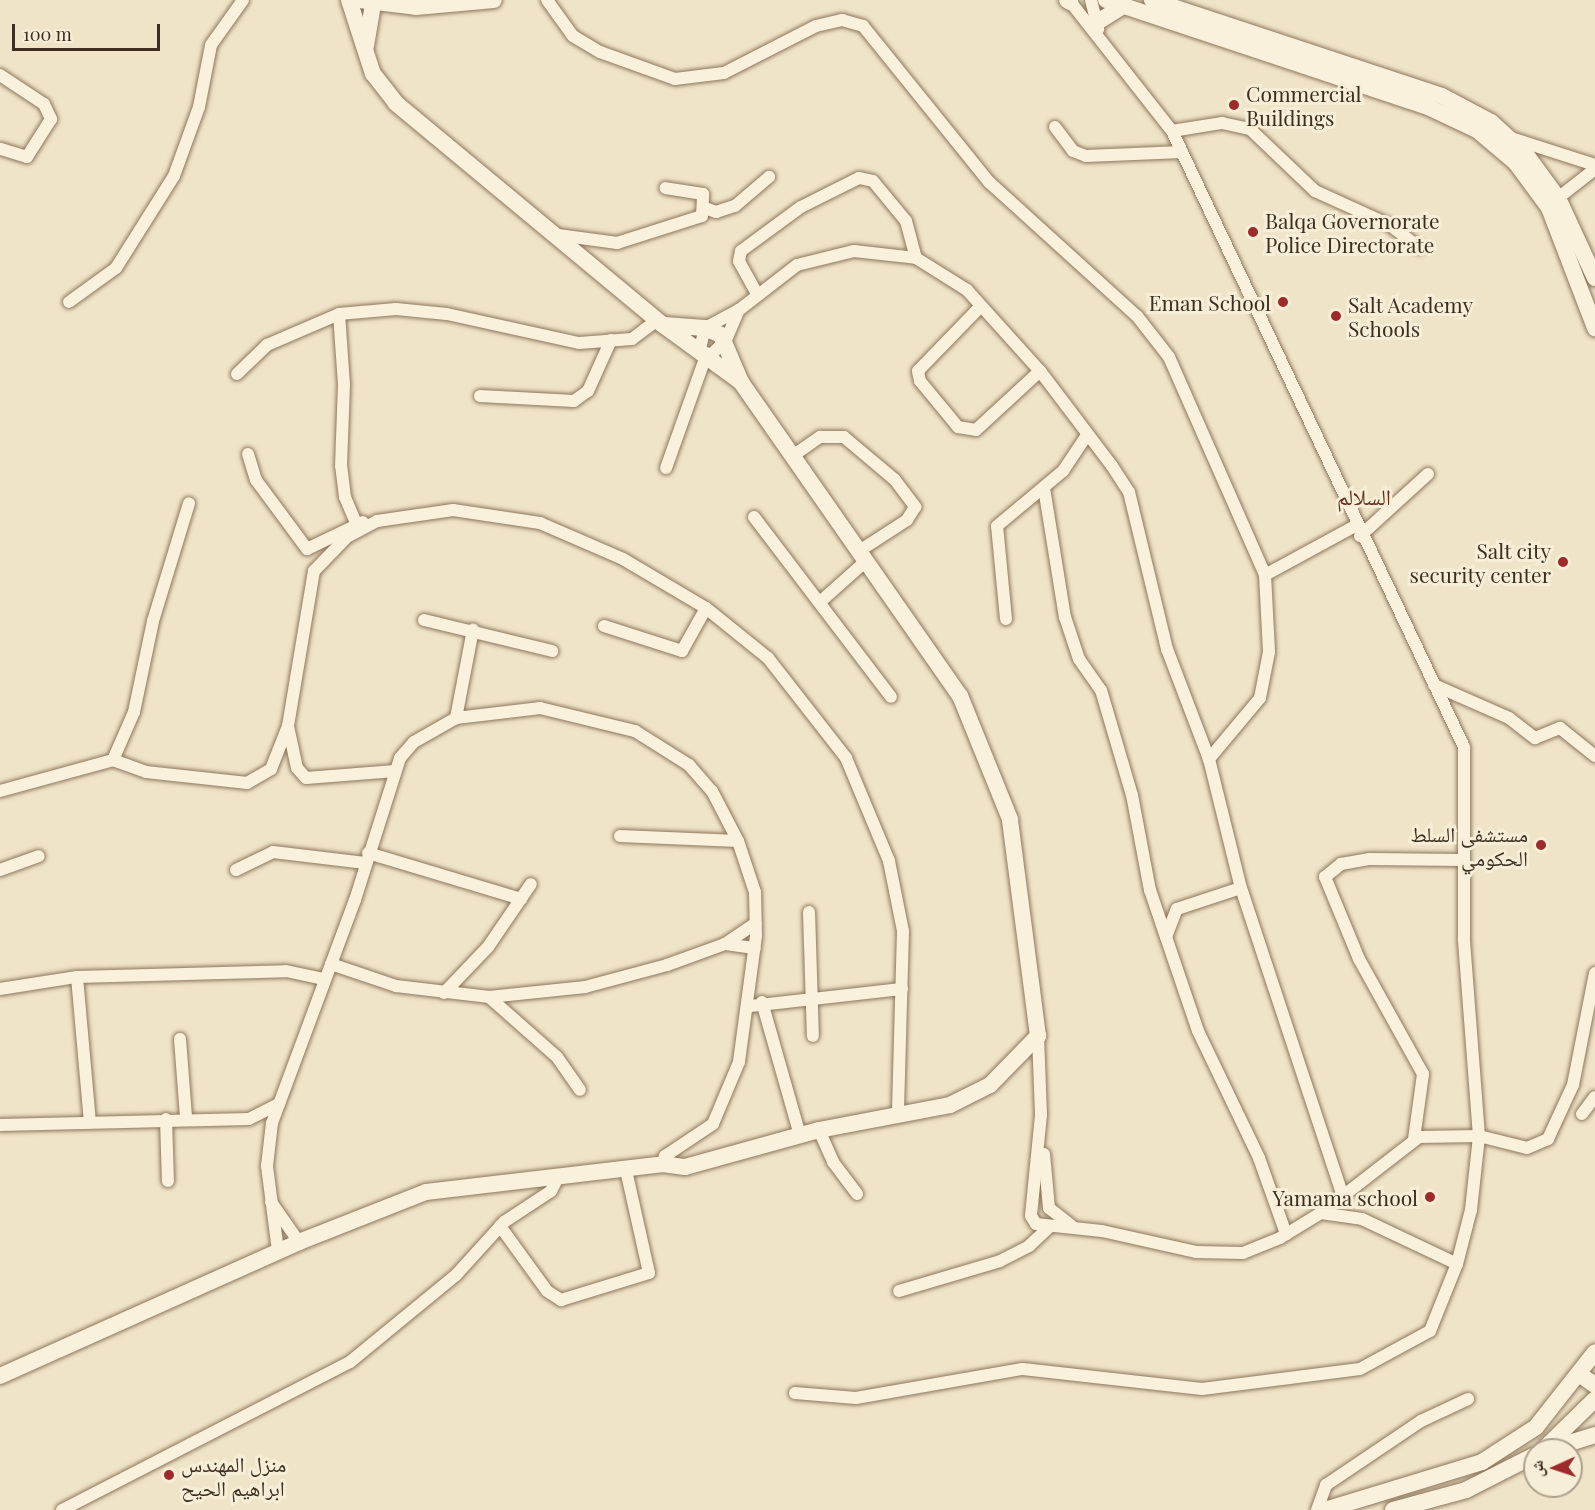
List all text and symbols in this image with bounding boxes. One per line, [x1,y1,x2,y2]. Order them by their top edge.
scale bar [15,12,164,50]
text: 100 m [23,22,72,46]
place label: Commercial Buildings [1246,80,1362,130]
marker: Commercial Buildings [1227,98,1241,112]
place label: Balqa Governorate Police Directorate [1265,207,1440,257]
marker: Balqa Governorate Police Directorate [1246,225,1260,239]
place label: Eman School [1149,289,1271,315]
place label: Salt Academy Schools [1348,291,1474,341]
marker: Eman School [1276,295,1290,309]
marker: Salt Academy Schools [1329,309,1343,323]
district label: السلالم [1337,484,1391,510]
place label: Salt city security center [1409,537,1551,587]
marker: Salt city security center [1556,555,1570,569]
place label: مستشفى السلط الحكومي [1410,820,1528,870]
marker: مستشفى السلط الحكومي [1532,836,1550,854]
place label: Yamama school [1272,1184,1418,1210]
marker: Yamama school [1423,1190,1437,1204]
north arrow [1523,1438,1583,1498]
place label: منزل المهندس ابراهيم الحيح [181,1450,286,1500]
text: ش [1526,1460,1547,1478]
marker: منزل المهندس ابراهيم الحيح [162,1468,176,1482]

